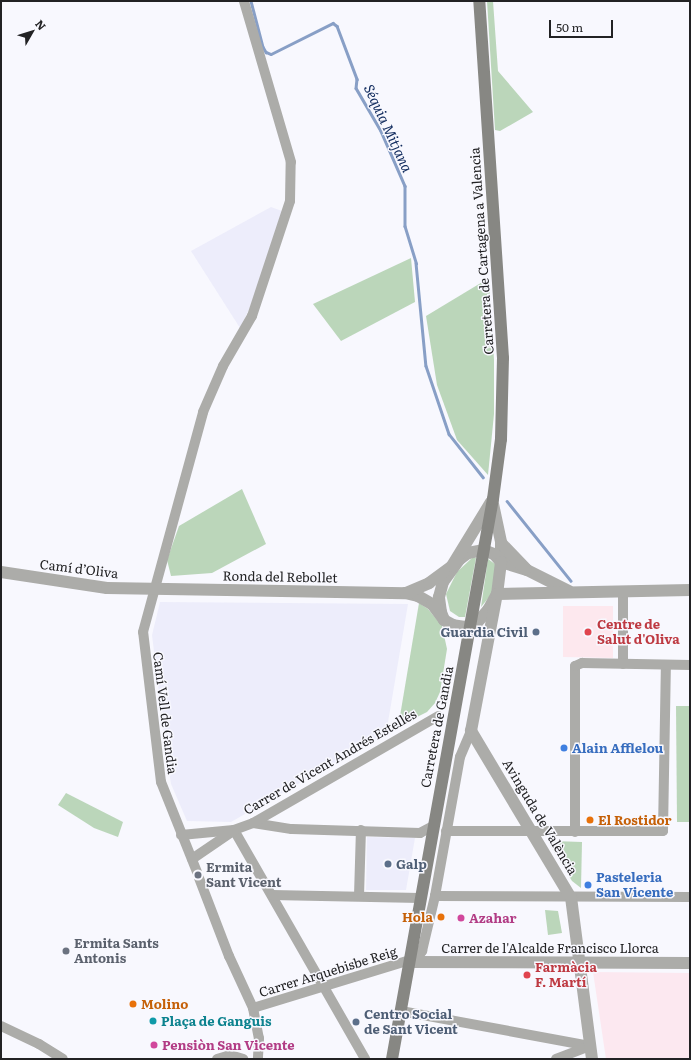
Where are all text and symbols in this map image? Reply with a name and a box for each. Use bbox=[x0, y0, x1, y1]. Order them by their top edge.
north arrow bbox=[12, 12, 52, 52]
scale bar bbox=[551, 12, 615, 38]
text: N bbox=[32, 16, 50, 33]
text: 50 m bbox=[556, 18, 583, 36]
water label: Séquia Mitjana bbox=[361, 81, 417, 175]
street label: Carretera de Cartagena a Valencia bbox=[467, 147, 497, 355]
street label: Camí d’Oliva bbox=[39, 556, 119, 582]
street label: Ronda del Rebollet bbox=[222, 568, 338, 586]
place label: Centre de Salut d'Oliva bbox=[597, 617, 680, 648]
place label: Guardia Civil bbox=[440, 624, 528, 640]
marker: Centre de Salut d'Oliva bbox=[582, 626, 594, 638]
marker: Guardia Civil bbox=[531, 627, 541, 637]
street label: Camí Vell de Gandia bbox=[150, 651, 180, 775]
street label: Carretera de Gandia bbox=[418, 665, 456, 789]
street label: Carrer de Vicent Andrés Estellés bbox=[241, 706, 419, 818]
place label: Alain Afflelou bbox=[572, 740, 663, 756]
marker: Alain Afflelou bbox=[559, 743, 569, 753]
street label: Avinguda de València bbox=[499, 756, 581, 878]
place label: El Rostidor bbox=[598, 812, 672, 828]
marker: El Rostidor bbox=[585, 815, 595, 825]
place label: Galp bbox=[396, 856, 427, 872]
marker: Galp bbox=[383, 859, 393, 869]
place label: Ermita Sant Vicent bbox=[206, 860, 281, 891]
marker: Ermita Sant Vicent bbox=[193, 870, 203, 880]
place label: Pasteleria San Vicente bbox=[596, 870, 673, 901]
marker: Pasteleria San Vicente bbox=[583, 880, 593, 890]
place label: Hola bbox=[402, 909, 433, 925]
place label: Azahar bbox=[469, 910, 517, 926]
marker: Hola bbox=[436, 912, 446, 922]
marker: Azahar bbox=[456, 913, 466, 923]
place label: Ermita Sants Antonis bbox=[74, 936, 159, 967]
street label: Carrer de l'Alcalde Francisco Llorca bbox=[441, 940, 659, 956]
street label: Carrer Arquebisbe Reig bbox=[257, 944, 399, 1000]
marker: Ermita Sants Antonis bbox=[61, 946, 71, 956]
place label: Farmàcia F. Martí bbox=[535, 960, 597, 991]
marker: Farmàcia F. Martí bbox=[522, 970, 532, 980]
place label: Molino bbox=[141, 996, 188, 1012]
marker: Molino bbox=[128, 999, 138, 1009]
place label: Centro Social de Sant Vicent bbox=[364, 1007, 458, 1038]
place label: Plaça de Ganguis bbox=[161, 1013, 272, 1029]
marker: Plaça de Ganguis bbox=[148, 1016, 158, 1026]
marker: Centro Social de Sant Vicent bbox=[351, 1017, 361, 1027]
place label: Pensiòn San Vicente bbox=[162, 1037, 295, 1053]
marker: Pensiòn San Vicente bbox=[149, 1040, 159, 1050]

